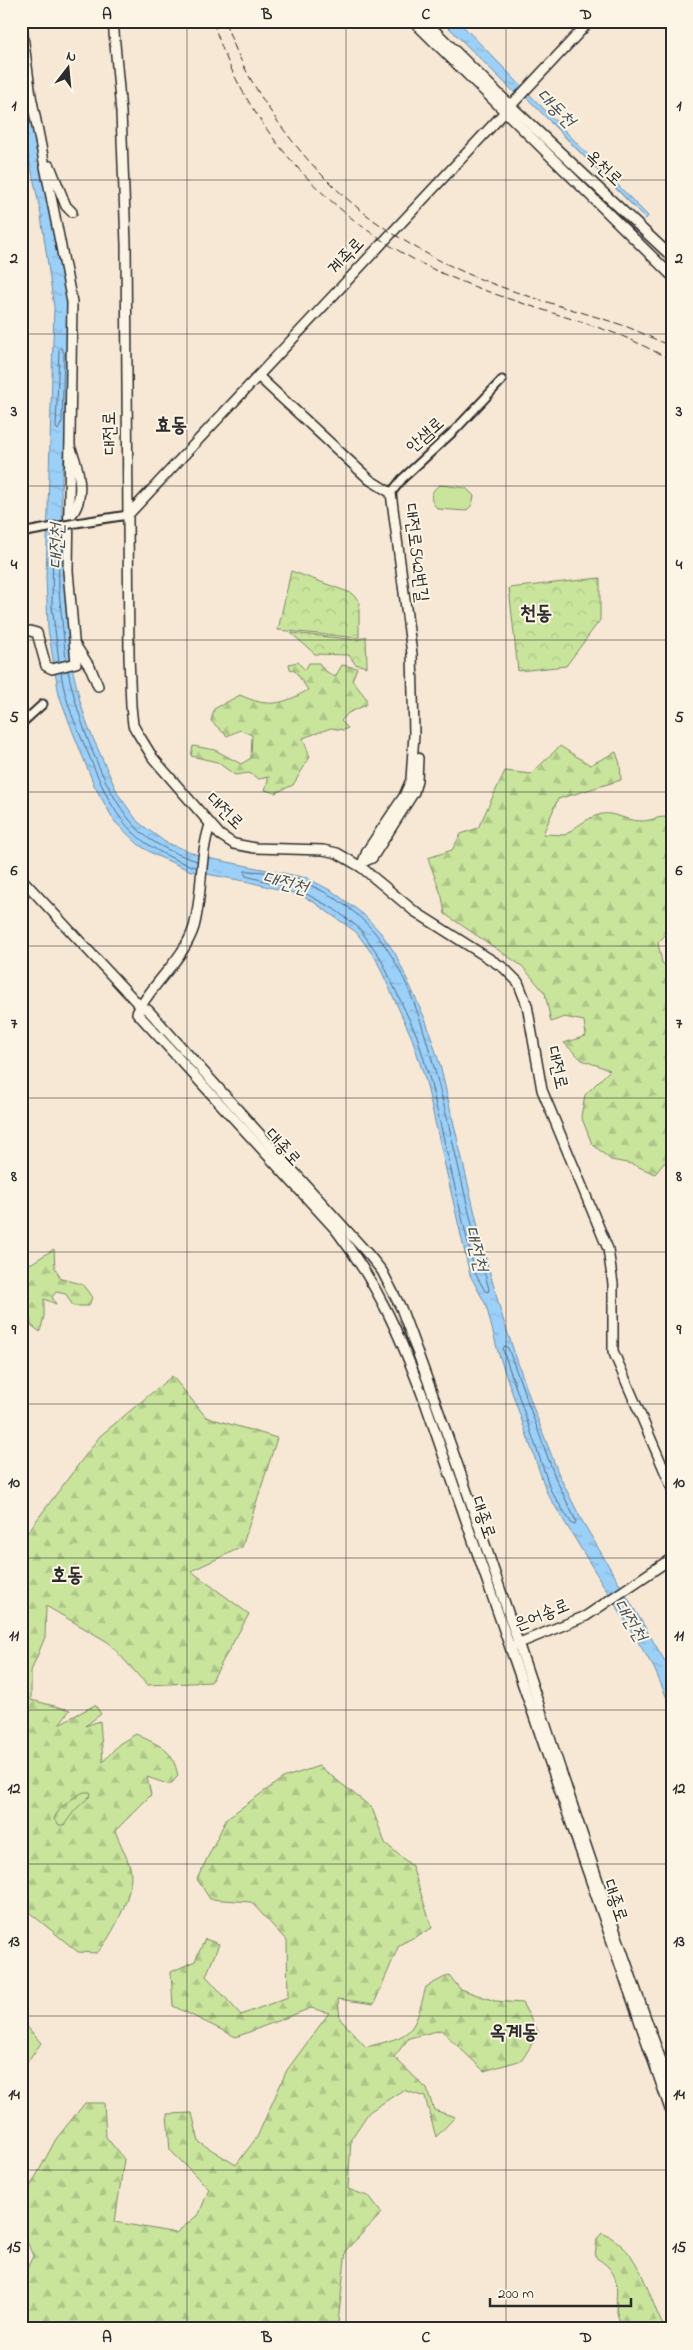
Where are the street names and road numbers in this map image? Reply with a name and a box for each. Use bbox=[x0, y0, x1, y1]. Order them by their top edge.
street label: 옥천로 bbox=[578, 145, 628, 193]
street label: 계족로 bbox=[323, 232, 371, 282]
street label: 대전로 bbox=[98, 411, 124, 455]
street label: 안샘로 bbox=[401, 412, 451, 460]
street label: 대전로542번길 bbox=[396, 502, 434, 604]
street label: 대전로 bbox=[199, 788, 249, 836]
street label: 대전로 bbox=[538, 1044, 574, 1092]
street label: 대종로 bbox=[258, 1123, 306, 1173]
street label: 대종로 bbox=[463, 1493, 501, 1543]
street label: 은어송로 bbox=[510, 1593, 574, 1639]
street label: 대종로 bbox=[595, 1876, 633, 1926]

